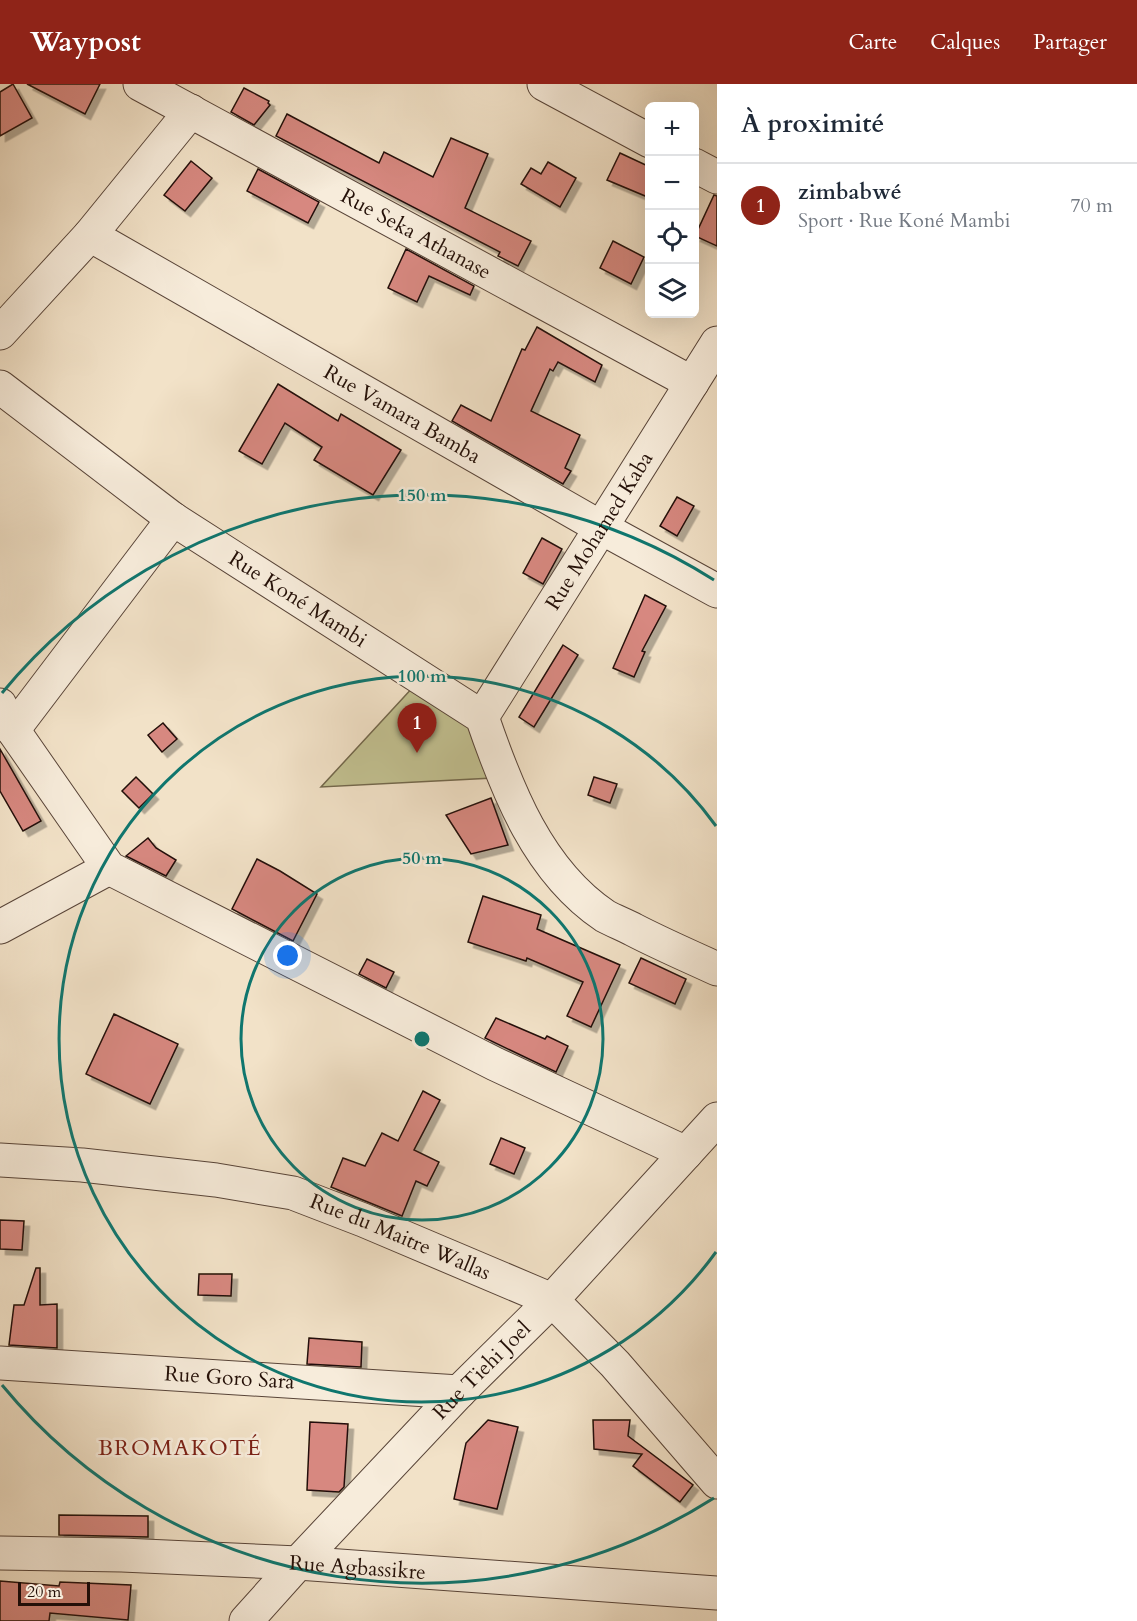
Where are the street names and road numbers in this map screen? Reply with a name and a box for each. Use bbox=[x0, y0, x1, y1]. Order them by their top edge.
street label: Rue Seka Athanase bbox=[335, 181, 496, 287]
street label: Rue Vamara Bamba bbox=[318, 358, 486, 471]
street label: Rue Mohamed Kaba bbox=[539, 446, 660, 616]
street label: Rue Koné Mambi bbox=[223, 544, 373, 655]
street label: Rue du Maitre Wallas bbox=[306, 1187, 495, 1287]
street label: Rue Tiehi Joel bbox=[426, 1315, 537, 1426]
street label: Rue Goro Sara bbox=[164, 1359, 295, 1397]
street label: Rue Agbassikre bbox=[289, 1549, 427, 1587]

